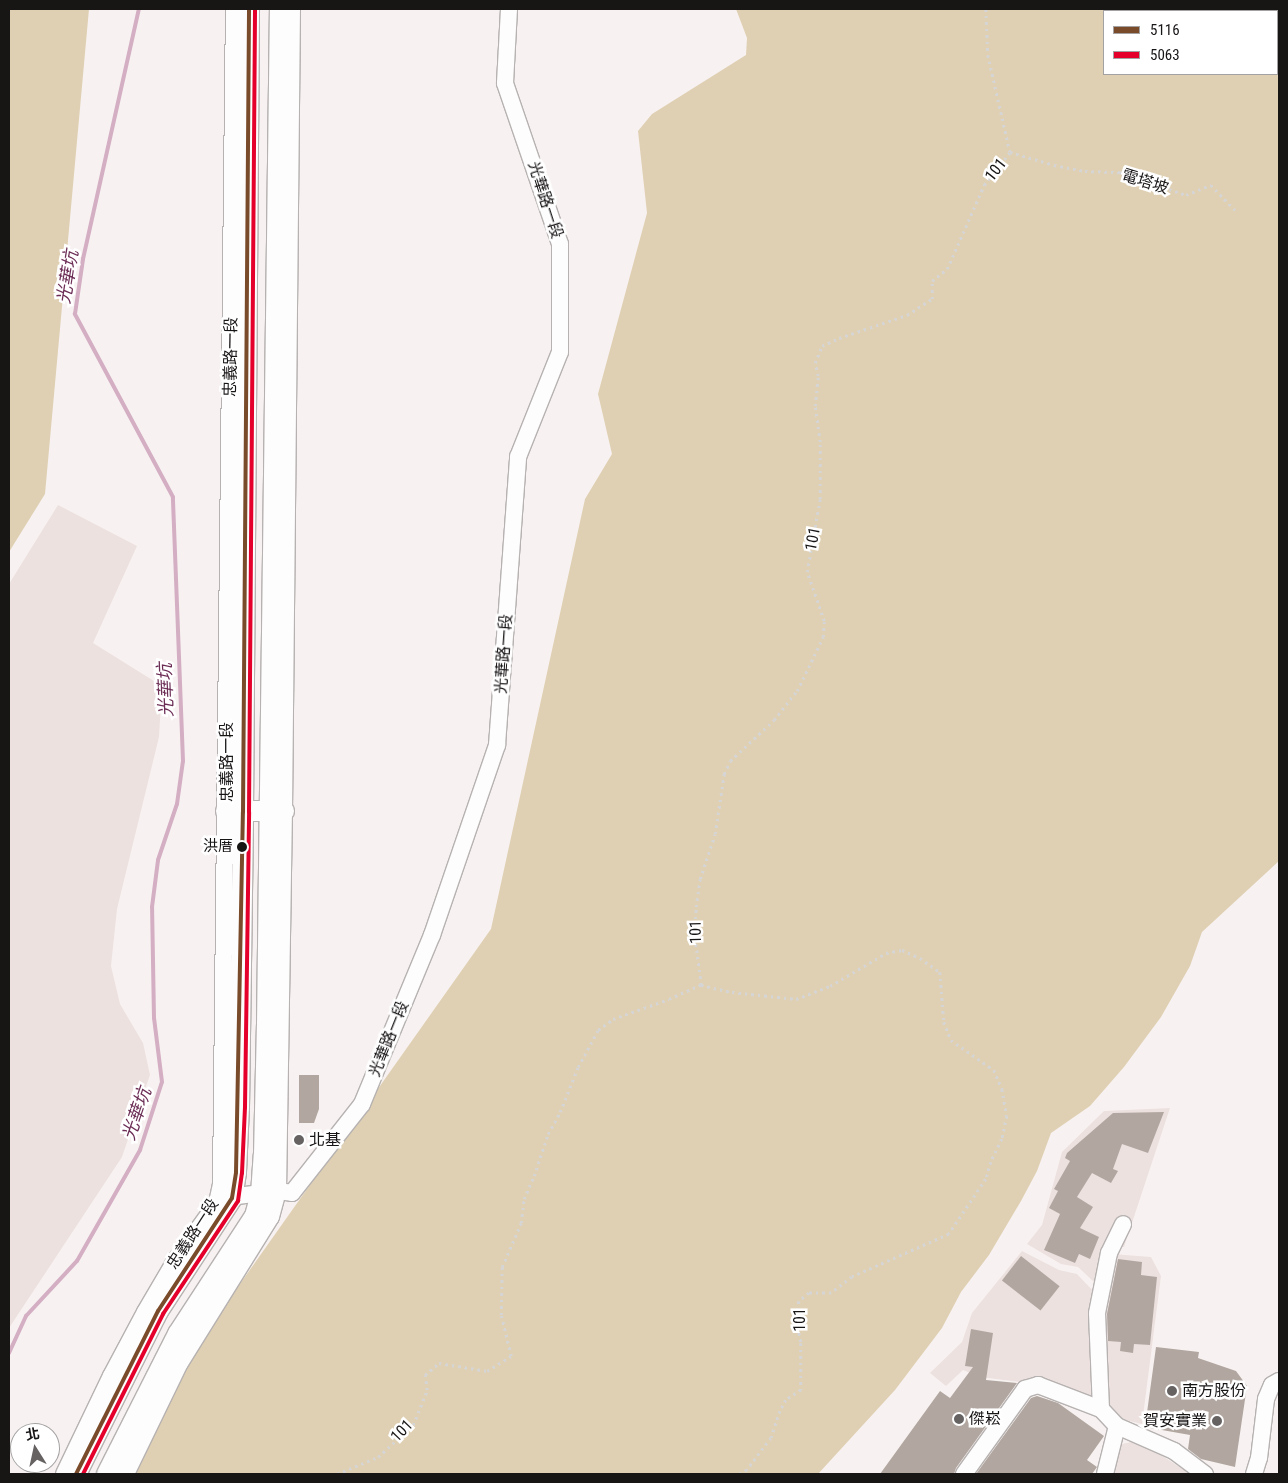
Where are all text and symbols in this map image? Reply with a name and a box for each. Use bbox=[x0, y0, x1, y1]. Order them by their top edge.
legend bbox=[1103, 10, 1278, 75]
text: 5116 bbox=[1150, 21, 1180, 39]
text: 5063 bbox=[1150, 46, 1180, 64]
street label: 101 bbox=[981, 155, 1011, 185]
street label: 光華路一段 bbox=[524, 159, 566, 241]
street label: 電塔坡 bbox=[1119, 166, 1171, 198]
water label: 光華坑 bbox=[53, 249, 83, 305]
street label: 忠義路一段 bbox=[221, 317, 241, 397]
street label: 101 bbox=[801, 526, 825, 552]
street label: 光華路一段 bbox=[492, 613, 516, 695]
water label: 光華坑 bbox=[154, 663, 178, 717]
street label: 忠義路一段 bbox=[217, 722, 237, 802]
place label: 洪厝 bbox=[203, 838, 233, 856]
marker: 洪厝 bbox=[237, 842, 247, 852]
street label: 101 bbox=[686, 920, 706, 944]
street label: 光華路一段 bbox=[365, 998, 413, 1080]
water label: 光華坑 bbox=[118, 1085, 156, 1143]
place label: 北基 bbox=[309, 1130, 341, 1150]
marker: 北基 bbox=[293, 1134, 305, 1146]
street label: 忠義路一段 bbox=[163, 1195, 223, 1273]
street label: 101 bbox=[790, 1308, 810, 1332]
place label: 南方股份 bbox=[1182, 1381, 1246, 1401]
marker: 南方股份 bbox=[1166, 1385, 1178, 1397]
place label: 傑崧 bbox=[969, 1409, 1001, 1429]
place label: 賀安實業 bbox=[1143, 1411, 1207, 1431]
marker: 傑崧 bbox=[953, 1413, 965, 1425]
marker: 賀安實業 bbox=[1211, 1415, 1223, 1427]
street label: 101 bbox=[387, 1416, 417, 1446]
north arrow bbox=[10, 1423, 60, 1473]
text: 北 bbox=[24, 1425, 41, 1443]

